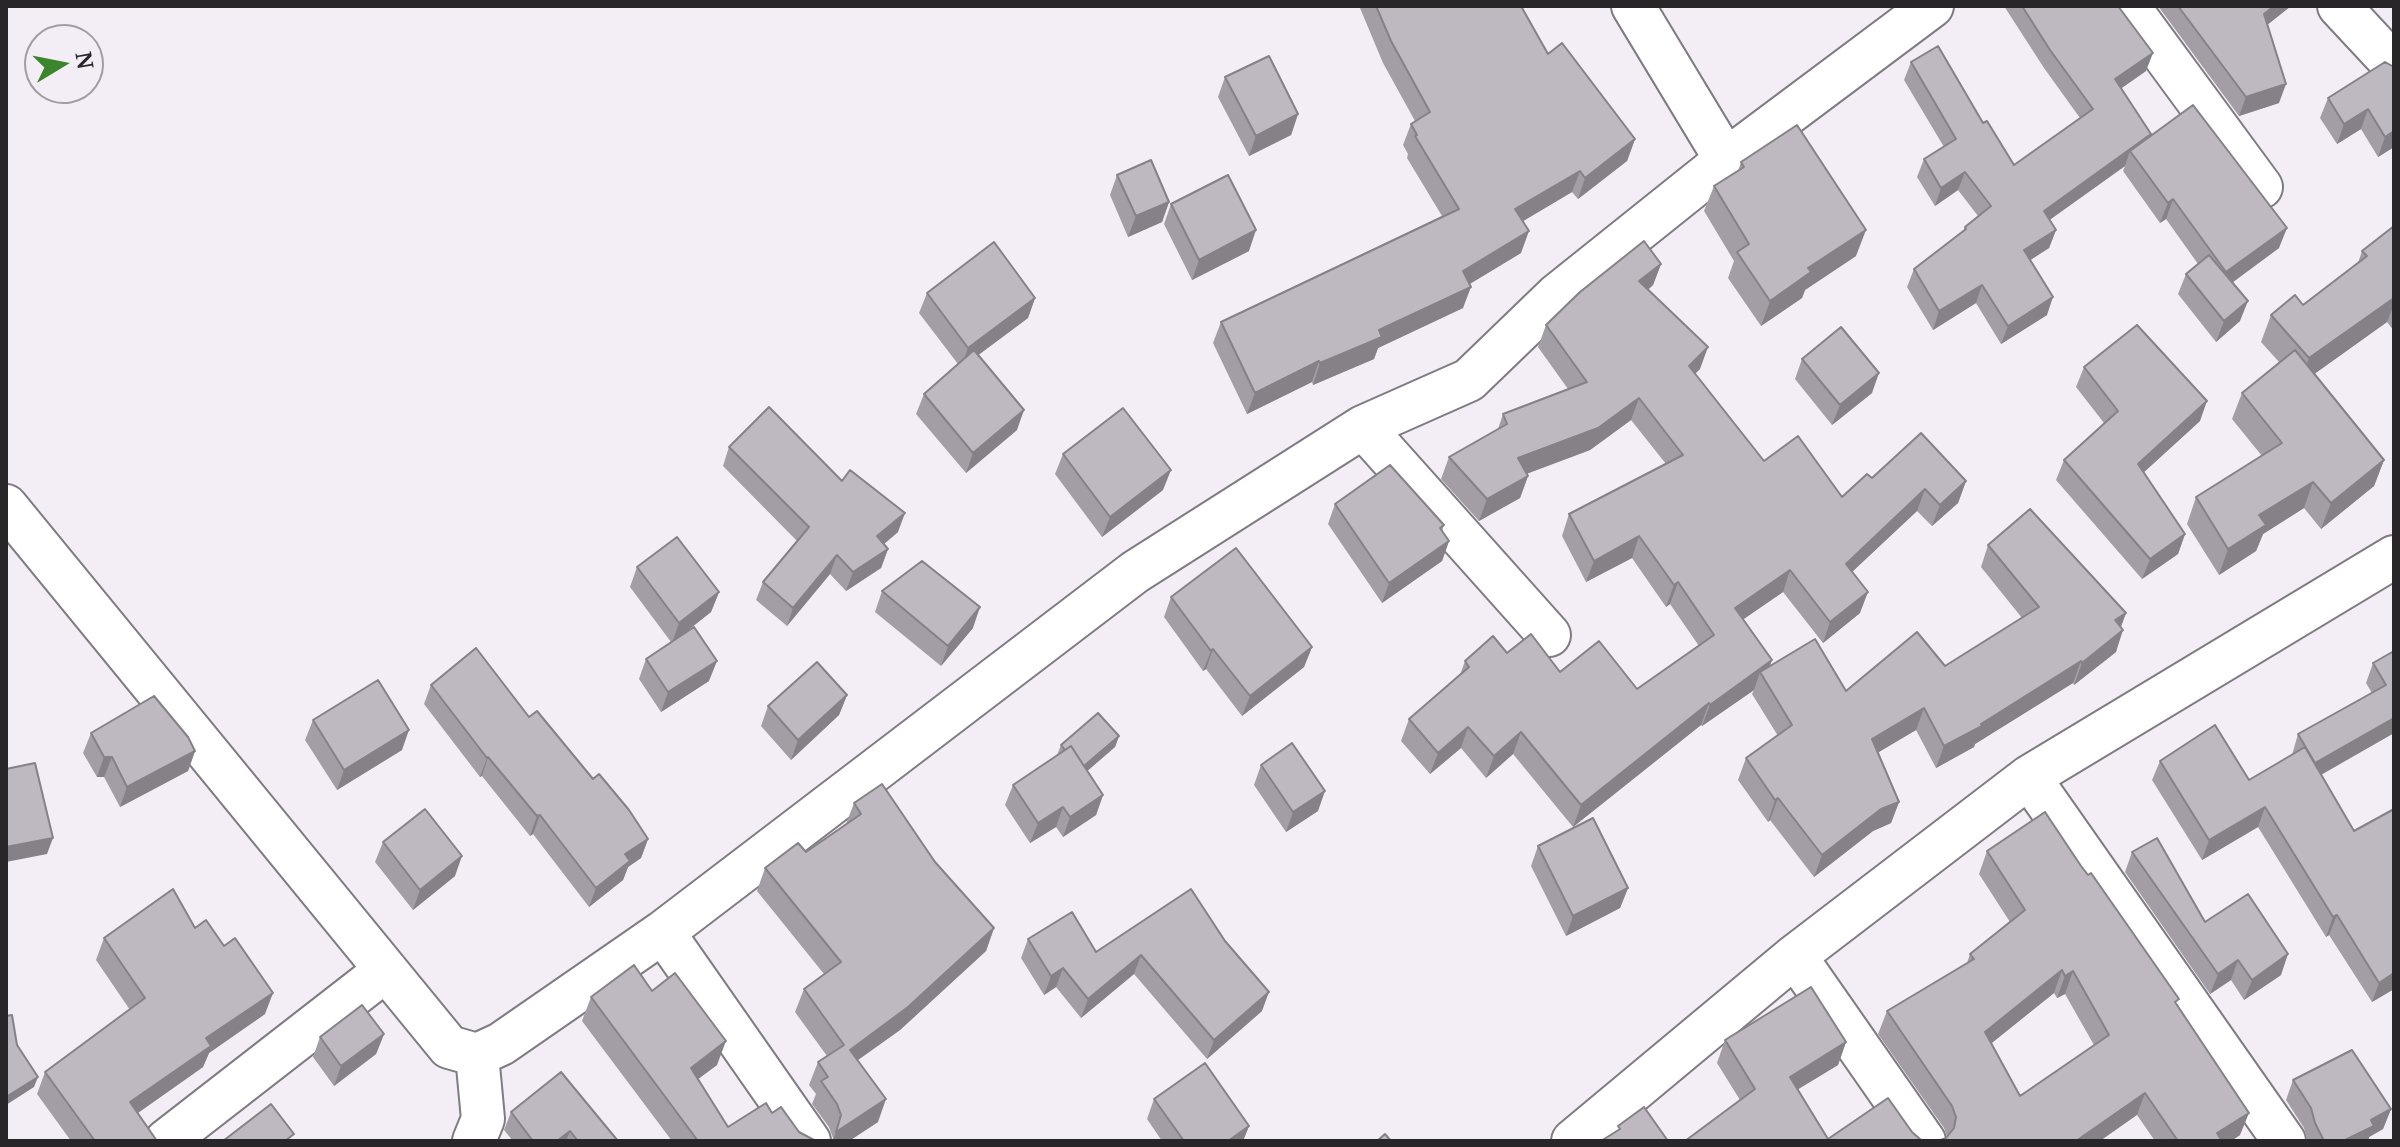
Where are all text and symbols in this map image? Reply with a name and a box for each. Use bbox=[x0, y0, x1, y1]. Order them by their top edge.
north arrow bbox=[24, 24, 104, 104]
text: N bbox=[69, 49, 102, 71]

